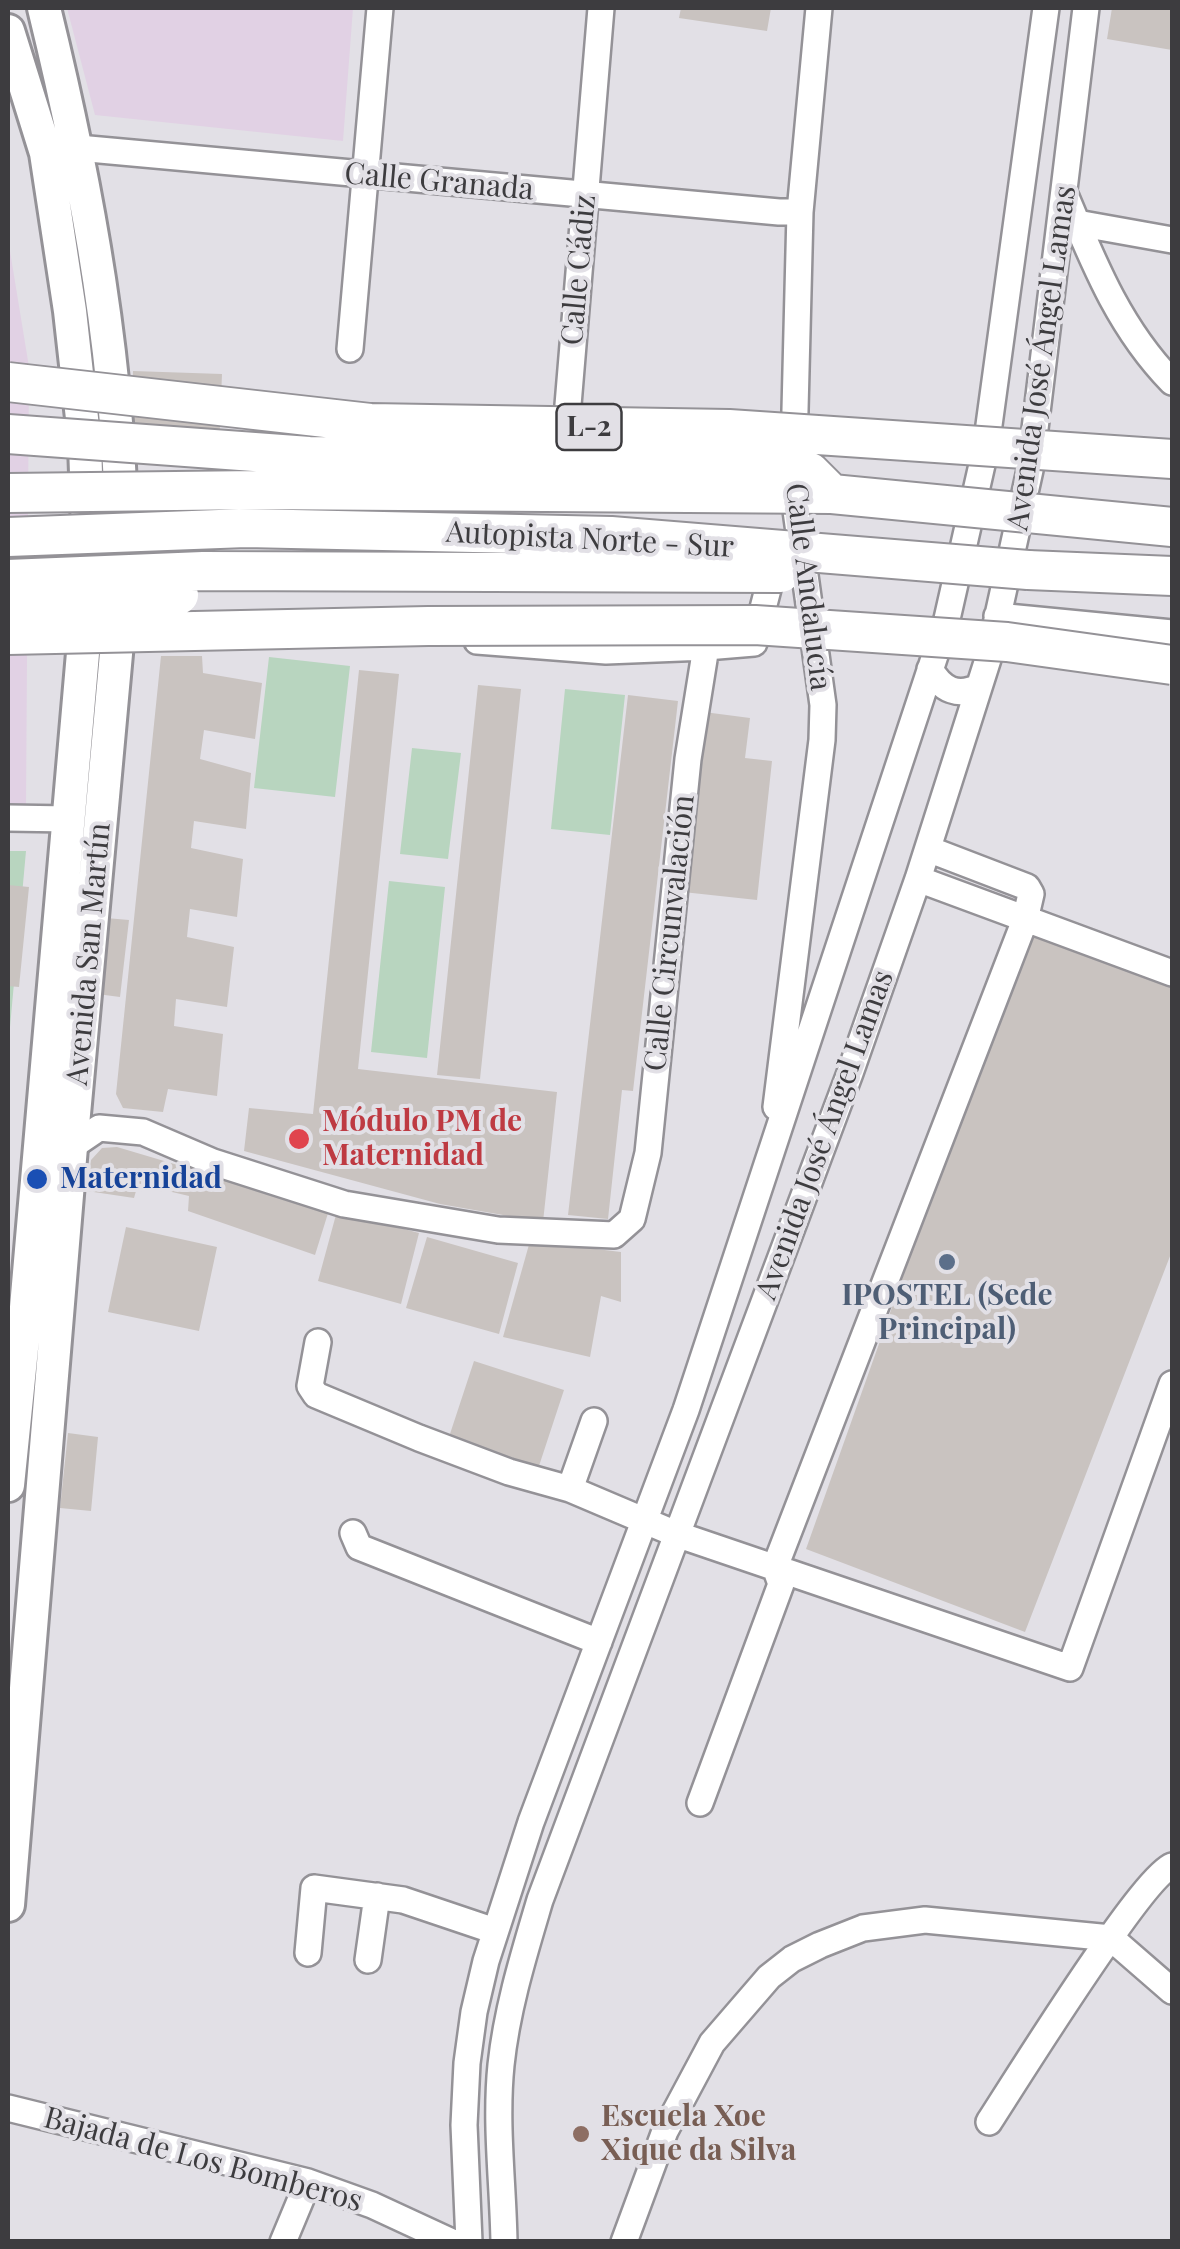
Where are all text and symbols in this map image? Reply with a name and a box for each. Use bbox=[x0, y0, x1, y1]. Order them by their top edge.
street label: Calle Granada bbox=[343, 156, 535, 208]
street label: Avenida José Ángel Lamas bbox=[1000, 183, 1084, 533]
street label: Calle Cádiz bbox=[554, 193, 604, 347]
road number: L-2 bbox=[556, 404, 622, 450]
street label: Calle Andalucía bbox=[777, 481, 839, 693]
street label: Autopista Norte - Sur bbox=[445, 514, 735, 566]
street label: Calle Circunvalación bbox=[638, 793, 702, 1073]
street label: Avenida San Martín bbox=[60, 821, 118, 1087]
street label: Avenida José Ángel Lamas bbox=[749, 966, 901, 1304]
place label: Módulo PM de Maternidad bbox=[322, 1104, 522, 1174]
marker: Módulo PM de Maternidad bbox=[286, 1126, 312, 1152]
place label: Maternidad bbox=[60, 1161, 222, 1197]
marker: Maternidad bbox=[24, 1166, 50, 1192]
marker: IPOSTEL (Sede Principal) bbox=[936, 1251, 958, 1273]
place label: IPOSTEL (Sede Principal) bbox=[841, 1278, 1053, 1348]
place label: Escuela Xoe Xique da Silva bbox=[601, 2099, 796, 2170]
street label: Bajada de Los Bomberos bbox=[40, 2100, 366, 2220]
marker: Escuela Xoe Xique da Silva bbox=[570, 2123, 592, 2145]

